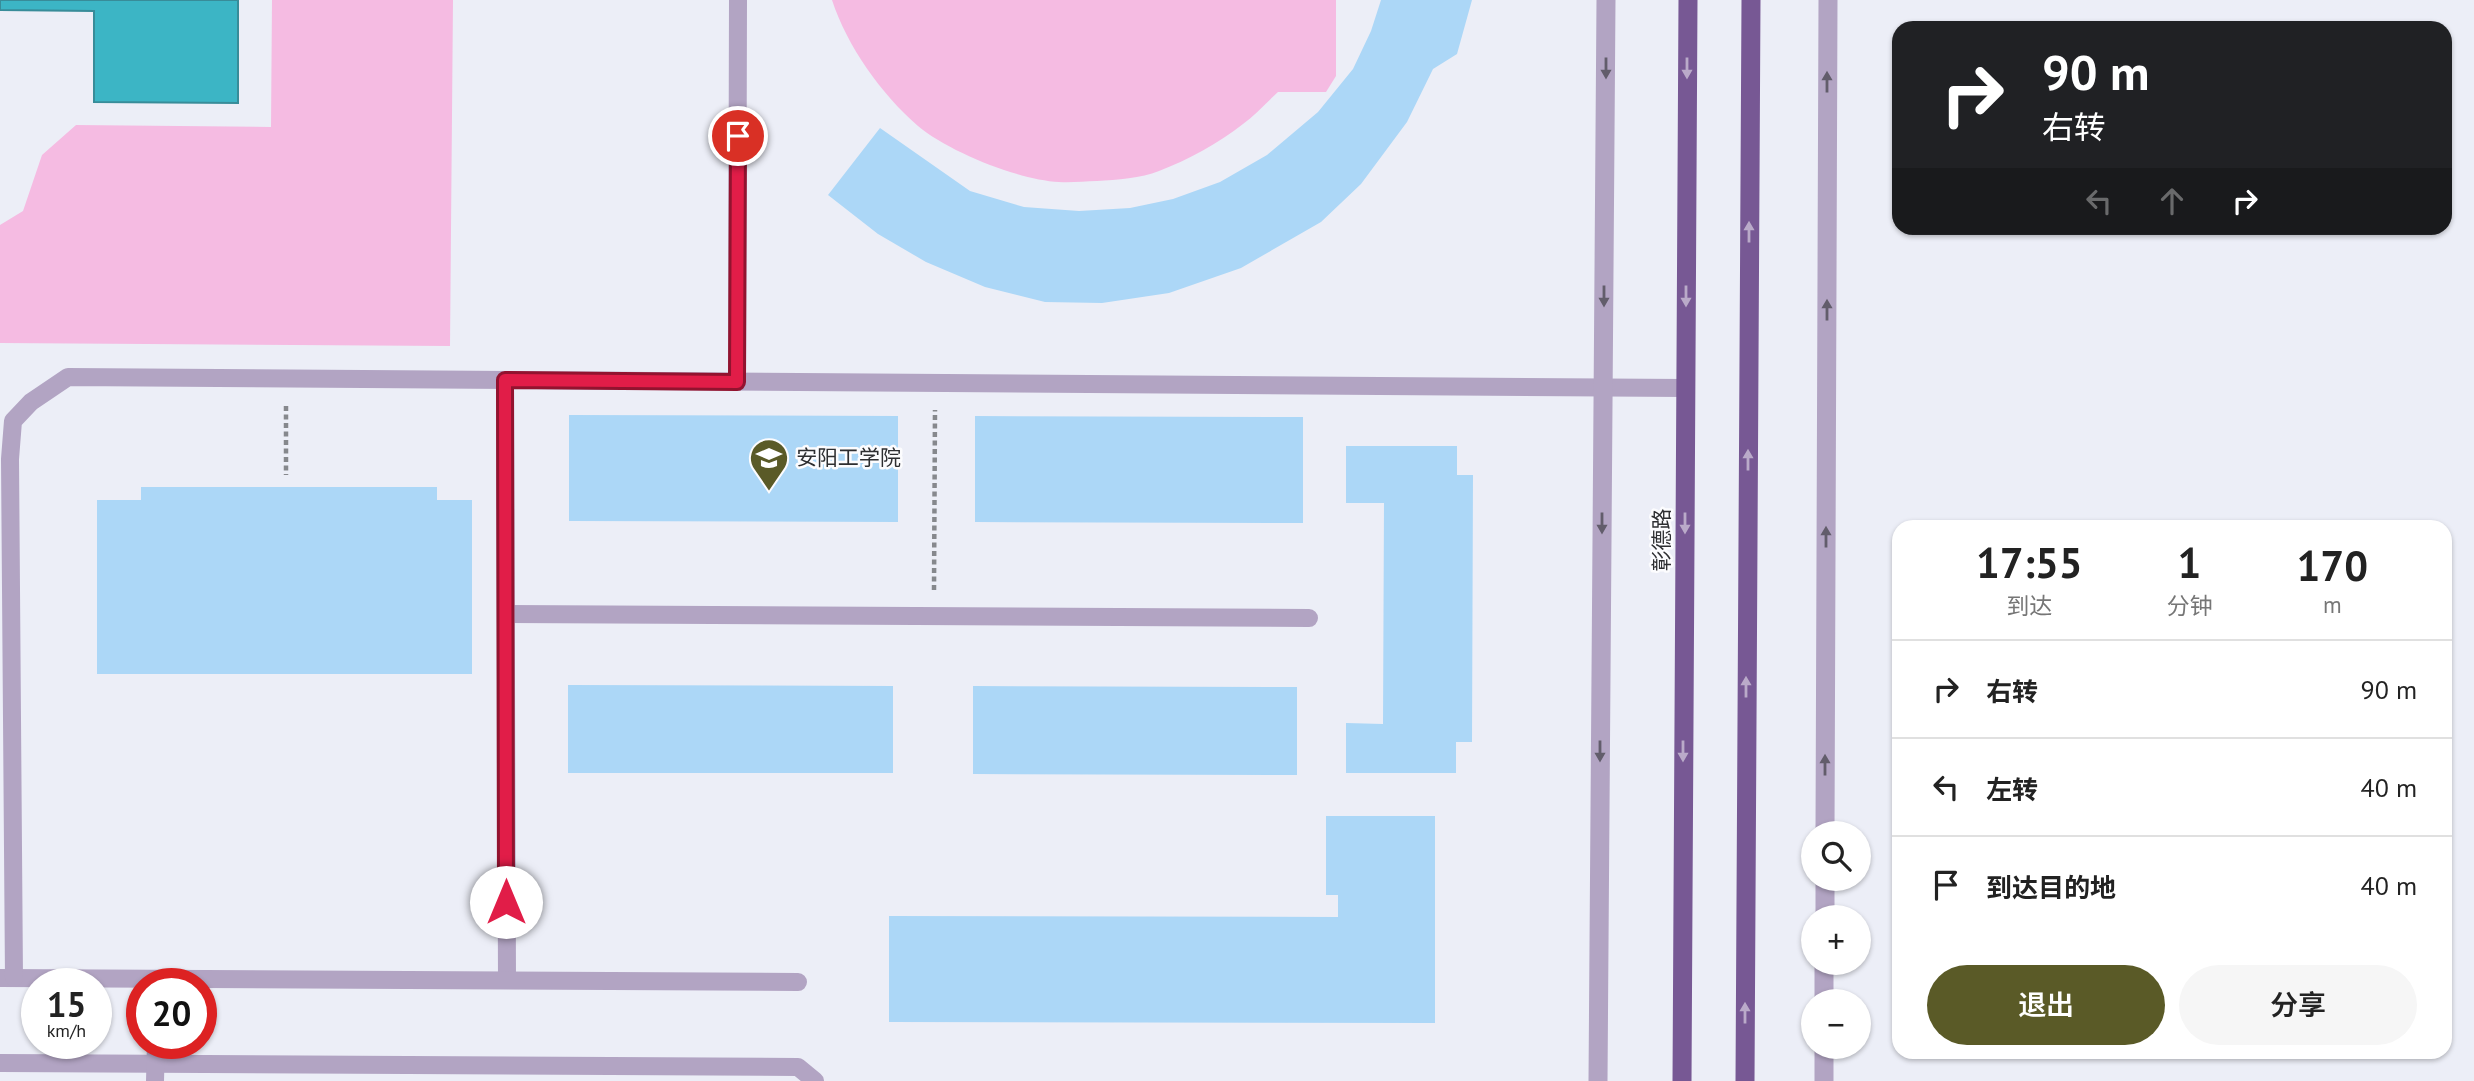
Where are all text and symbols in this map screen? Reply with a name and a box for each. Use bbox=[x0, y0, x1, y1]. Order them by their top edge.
text: 90 m bbox=[2042, 40, 2149, 104]
icon: right bbox=[1927, 49, 2018, 140]
one-way arrow bbox=[1600, 57, 1612, 79]
one-way arrow bbox=[1682, 57, 1693, 79]
one-way arrow bbox=[1822, 71, 1833, 93]
pin bbox=[708, 106, 768, 166]
text: 右转 bbox=[2042, 106, 2106, 148]
icon: arrive bbox=[719, 117, 757, 155]
icon: left bbox=[2080, 182, 2118, 220]
icon: ahead bbox=[2153, 182, 2191, 220]
icon: right bbox=[2226, 182, 2264, 220]
one-way arrow bbox=[1743, 221, 1755, 243]
one-way arrow bbox=[1598, 285, 1610, 307]
one-way arrow bbox=[1680, 285, 1692, 307]
one-way arrow bbox=[1821, 299, 1833, 321]
school or university icon: 安阳工学院 bbox=[748, 437, 790, 492]
place label: 安阳工学院 bbox=[796, 444, 901, 471]
one-way arrow bbox=[1742, 449, 1754, 471]
street label: 彰德路 bbox=[1648, 509, 1675, 572]
one-way arrow bbox=[1597, 512, 1608, 534]
one-way arrow bbox=[1679, 512, 1690, 534]
one-way arrow bbox=[1820, 526, 1832, 548]
text: 17:55 bbox=[1976, 535, 2083, 590]
text: 1 bbox=[2178, 535, 2201, 590]
text: 170 bbox=[2297, 538, 2368, 593]
text: m bbox=[2323, 590, 2342, 619]
text: 到达 bbox=[2006, 591, 2052, 620]
text: 分钟 bbox=[2167, 591, 2213, 620]
icon: right bbox=[1927, 670, 1965, 708]
text: 90 m bbox=[2361, 673, 2417, 706]
text: 右转 bbox=[1986, 675, 2038, 708]
one-way arrow bbox=[1740, 676, 1752, 698]
one-way arrow bbox=[1595, 740, 1606, 762]
one-way arrow bbox=[1677, 740, 1689, 762]
one-way arrow bbox=[1819, 754, 1831, 776]
icon: left bbox=[1927, 768, 1965, 806]
text: 40 m bbox=[2361, 771, 2417, 804]
text: 左转 bbox=[1986, 773, 2038, 806]
map controls bbox=[1801, 821, 1871, 1059]
button: search bbox=[1801, 821, 1871, 891]
position arrow bbox=[469, 865, 543, 939]
icon: arrive bbox=[1927, 866, 1965, 904]
text: 40 m bbox=[2361, 869, 2417, 902]
text: 到达目的地 bbox=[1986, 871, 2116, 904]
button: + bbox=[1801, 905, 1871, 975]
button: 退出 bbox=[1927, 965, 2165, 1045]
button: 分享 bbox=[2179, 965, 2417, 1045]
speed limit sign: 20 bbox=[126, 968, 217, 1059]
text: 15 bbox=[47, 981, 86, 1027]
button: − bbox=[1801, 989, 1871, 1059]
one-way arrow bbox=[1739, 1002, 1751, 1024]
text: km/h bbox=[47, 1019, 86, 1042]

